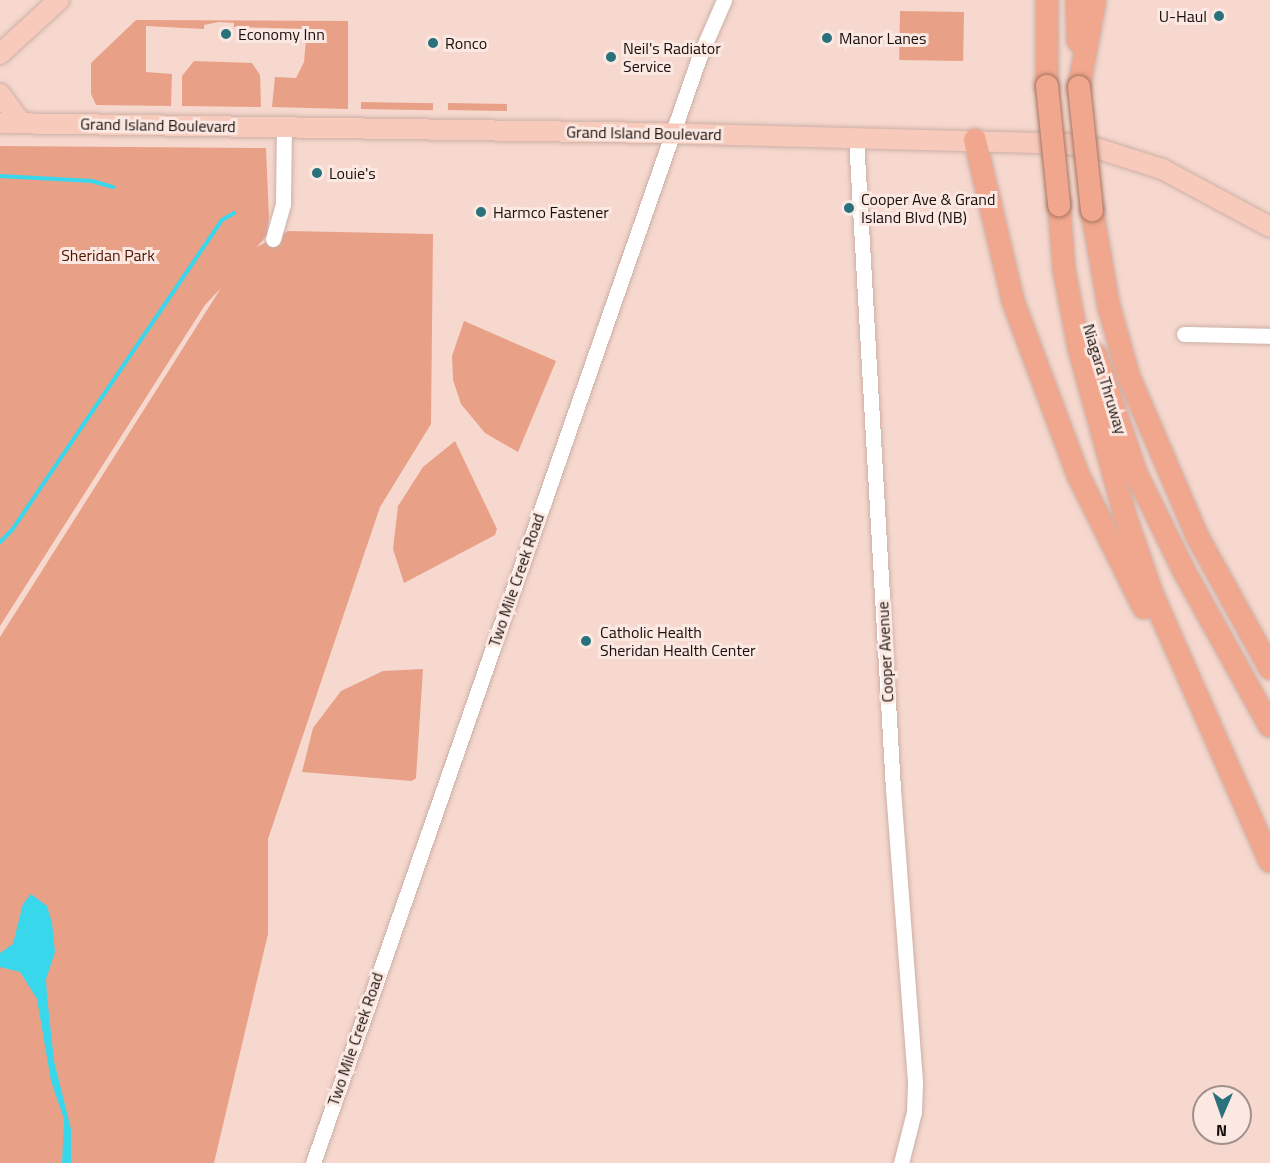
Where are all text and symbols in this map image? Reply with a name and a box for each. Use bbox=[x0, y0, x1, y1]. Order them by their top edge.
place label: U-Haul bbox=[1159, 6, 1207, 26]
marker: U-Haul bbox=[1212, 9, 1226, 23]
place label: Economy Inn bbox=[238, 24, 325, 44]
marker: Economy Inn bbox=[219, 27, 233, 41]
place label: Manor Lanes bbox=[839, 28, 926, 48]
marker: Manor Lanes bbox=[820, 31, 834, 45]
place label: Ronco bbox=[445, 33, 487, 53]
marker: Ronco bbox=[426, 36, 440, 50]
place label: Neil's Radiator Service bbox=[623, 38, 721, 76]
marker: Neil's Radiator Service bbox=[604, 50, 618, 64]
street label: Grand Island Boulevard bbox=[80, 114, 236, 136]
street label: Grand Island Boulevard bbox=[566, 122, 722, 144]
place label: Louie's bbox=[329, 163, 376, 183]
marker: Louie's bbox=[310, 166, 324, 180]
place label: Cooper Ave & Grand Island Blvd (NB) bbox=[861, 189, 995, 227]
marker: Cooper Ave & Grand Island Blvd (NB) bbox=[842, 201, 856, 215]
place label: Harmco Fastener bbox=[493, 202, 609, 222]
marker: Harmco Fastener bbox=[474, 205, 488, 219]
park label: Sheridan Park bbox=[61, 245, 155, 265]
street label: Niagara Thruway bbox=[1079, 321, 1131, 437]
street label: Two Mile Creek Road bbox=[484, 511, 548, 649]
street label: Cooper Avenue bbox=[873, 601, 897, 703]
place label: Catholic Health Sheridan Health Center bbox=[600, 622, 756, 660]
marker: Catholic Health Sheridan Health Center bbox=[577, 632, 595, 650]
street label: Two Mile Creek Road bbox=[323, 970, 387, 1108]
north arrow bbox=[1192, 1085, 1252, 1145]
text: N bbox=[1215, 1119, 1227, 1143]

